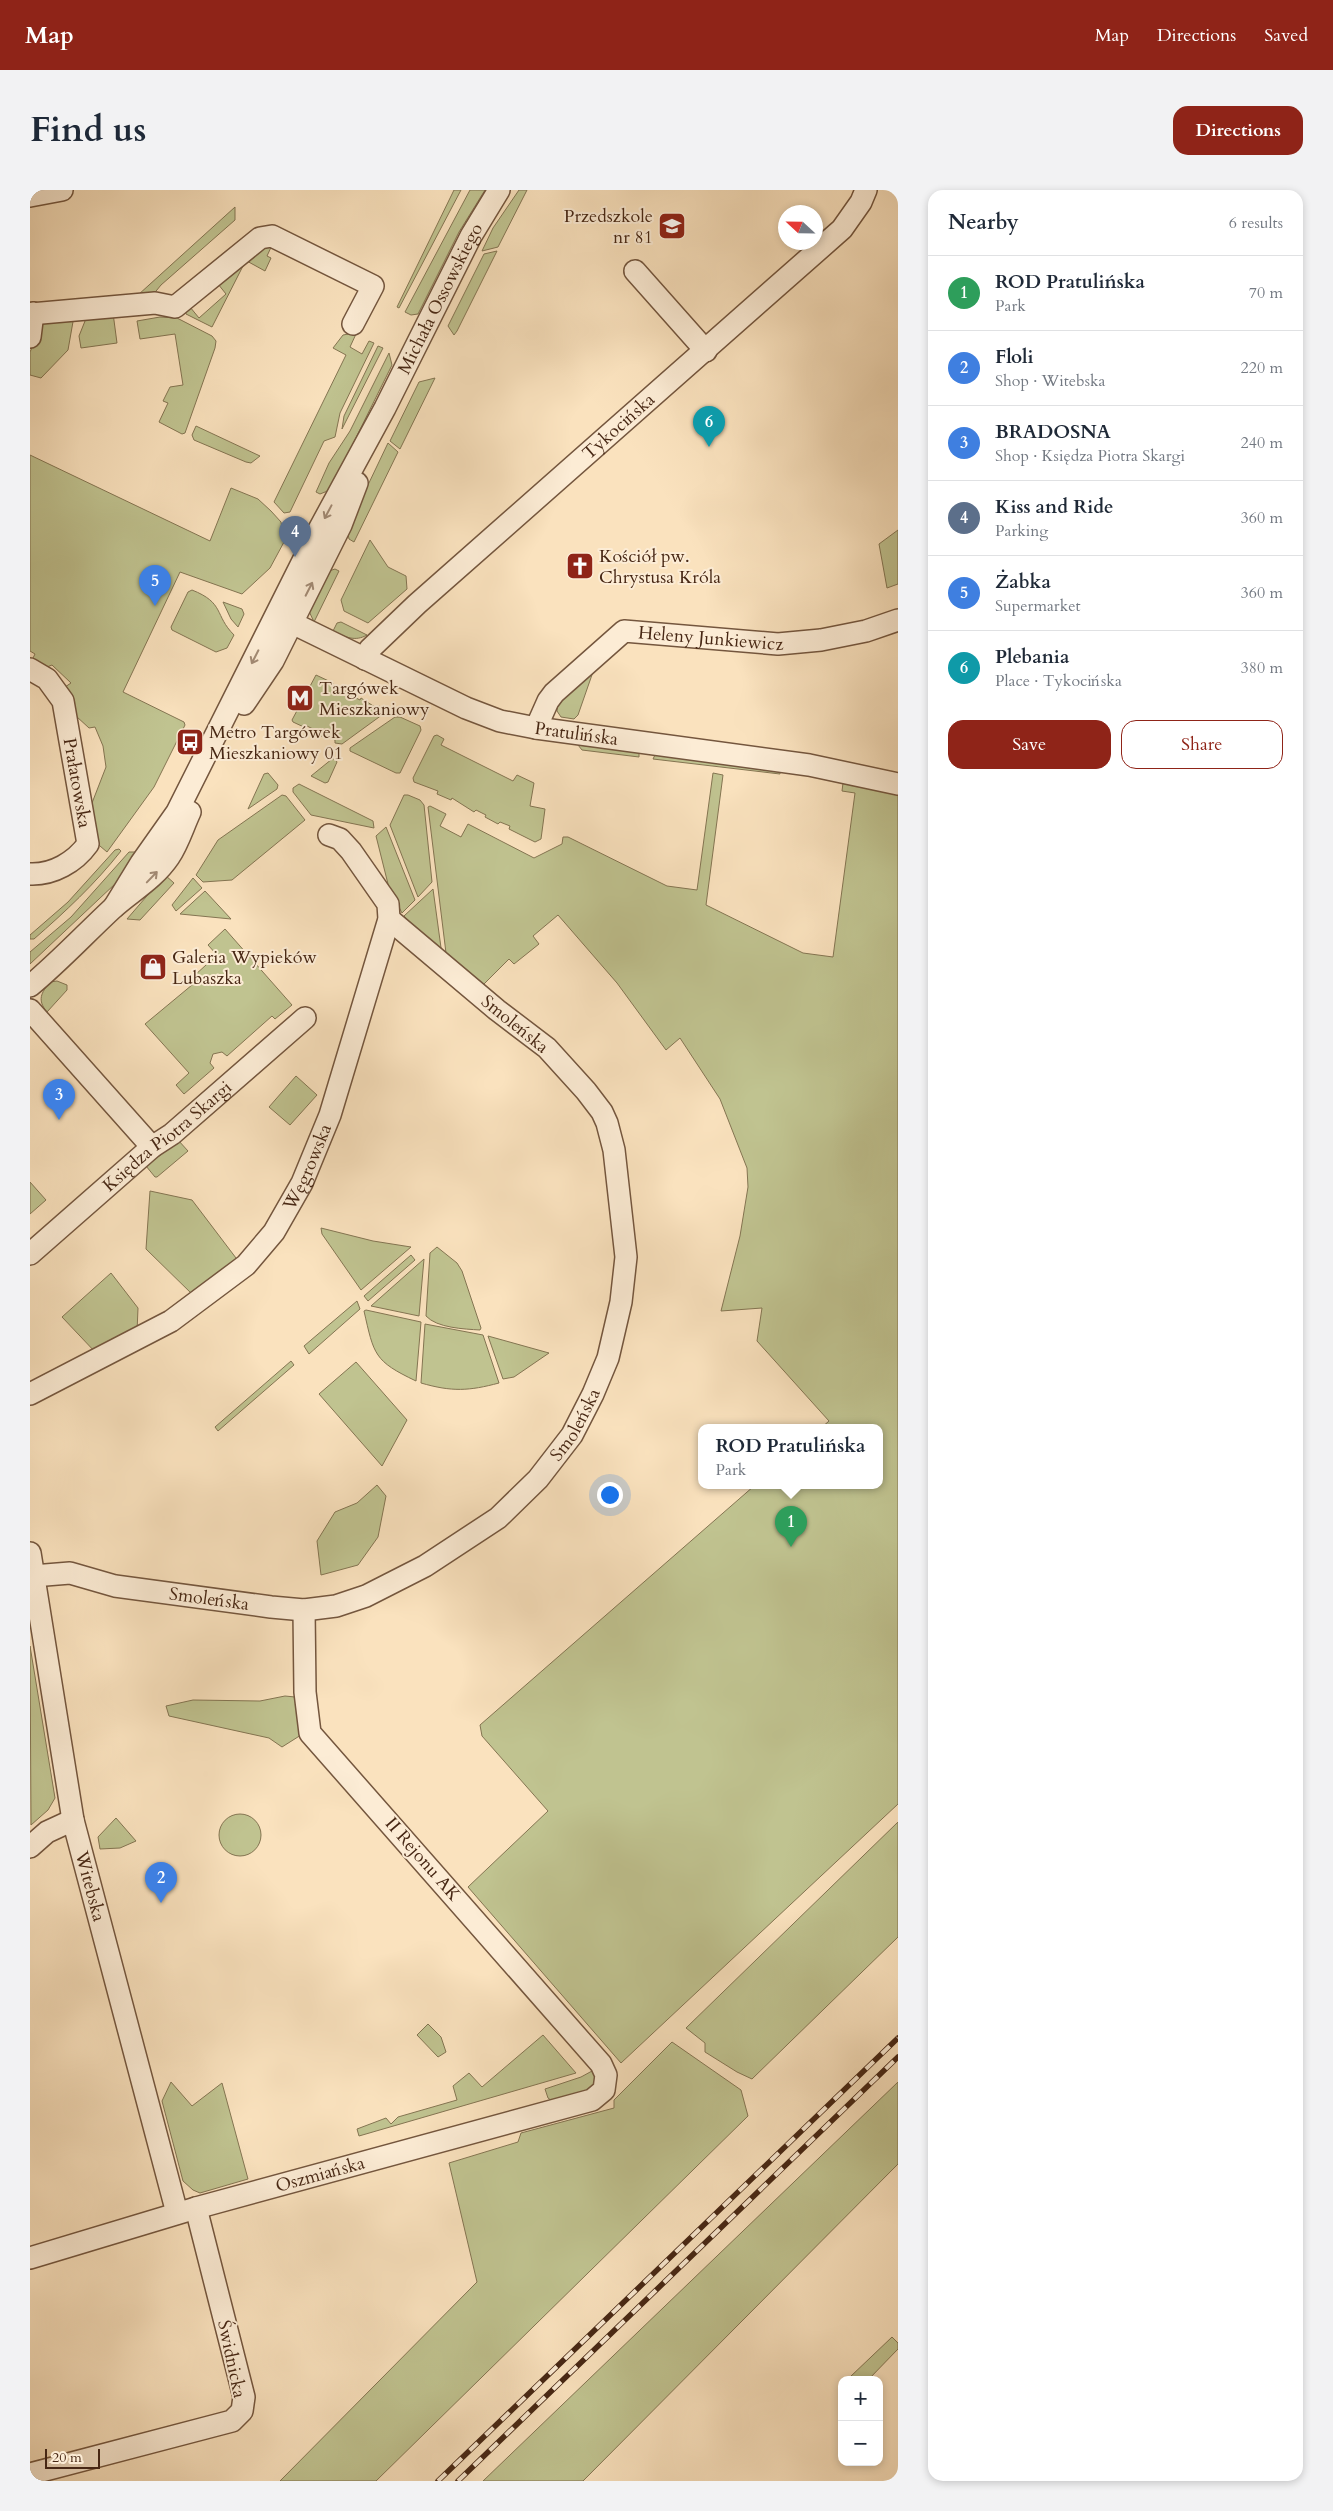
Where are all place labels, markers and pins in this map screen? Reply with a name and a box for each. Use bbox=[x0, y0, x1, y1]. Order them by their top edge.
place label: Przedszkole nr 81 bbox=[564, 204, 653, 250]
school or university icon: Przedszkole nr 81 bbox=[657, 211, 687, 241]
pin: 6 bbox=[693, 406, 725, 447]
pin: 4 bbox=[279, 516, 311, 557]
place label: Kościół pw. Chrystusa Króla bbox=[599, 544, 721, 590]
church icon: Kościół pw. Chrystusa Króla bbox=[565, 551, 595, 581]
pin: 5 bbox=[139, 565, 171, 606]
place label: Targówek Mieszkaniowy bbox=[319, 676, 430, 722]
metro station icon: Targówek Mieszkaniowy bbox=[285, 683, 315, 713]
place label: Metro Targówek Mieszkaniowy 01 bbox=[209, 720, 343, 766]
bus stop icon: Metro Targówek Mieszkaniowy 01 bbox=[175, 727, 205, 757]
place label: Galeria Wypieków Lubaszka bbox=[172, 945, 318, 991]
shop icon: Galeria Wypieków Lubaszka bbox=[138, 952, 168, 982]
pin: 3 bbox=[43, 1079, 75, 1120]
pin: 1 bbox=[775, 1506, 807, 1547]
pin: 2 bbox=[145, 1862, 177, 1903]

